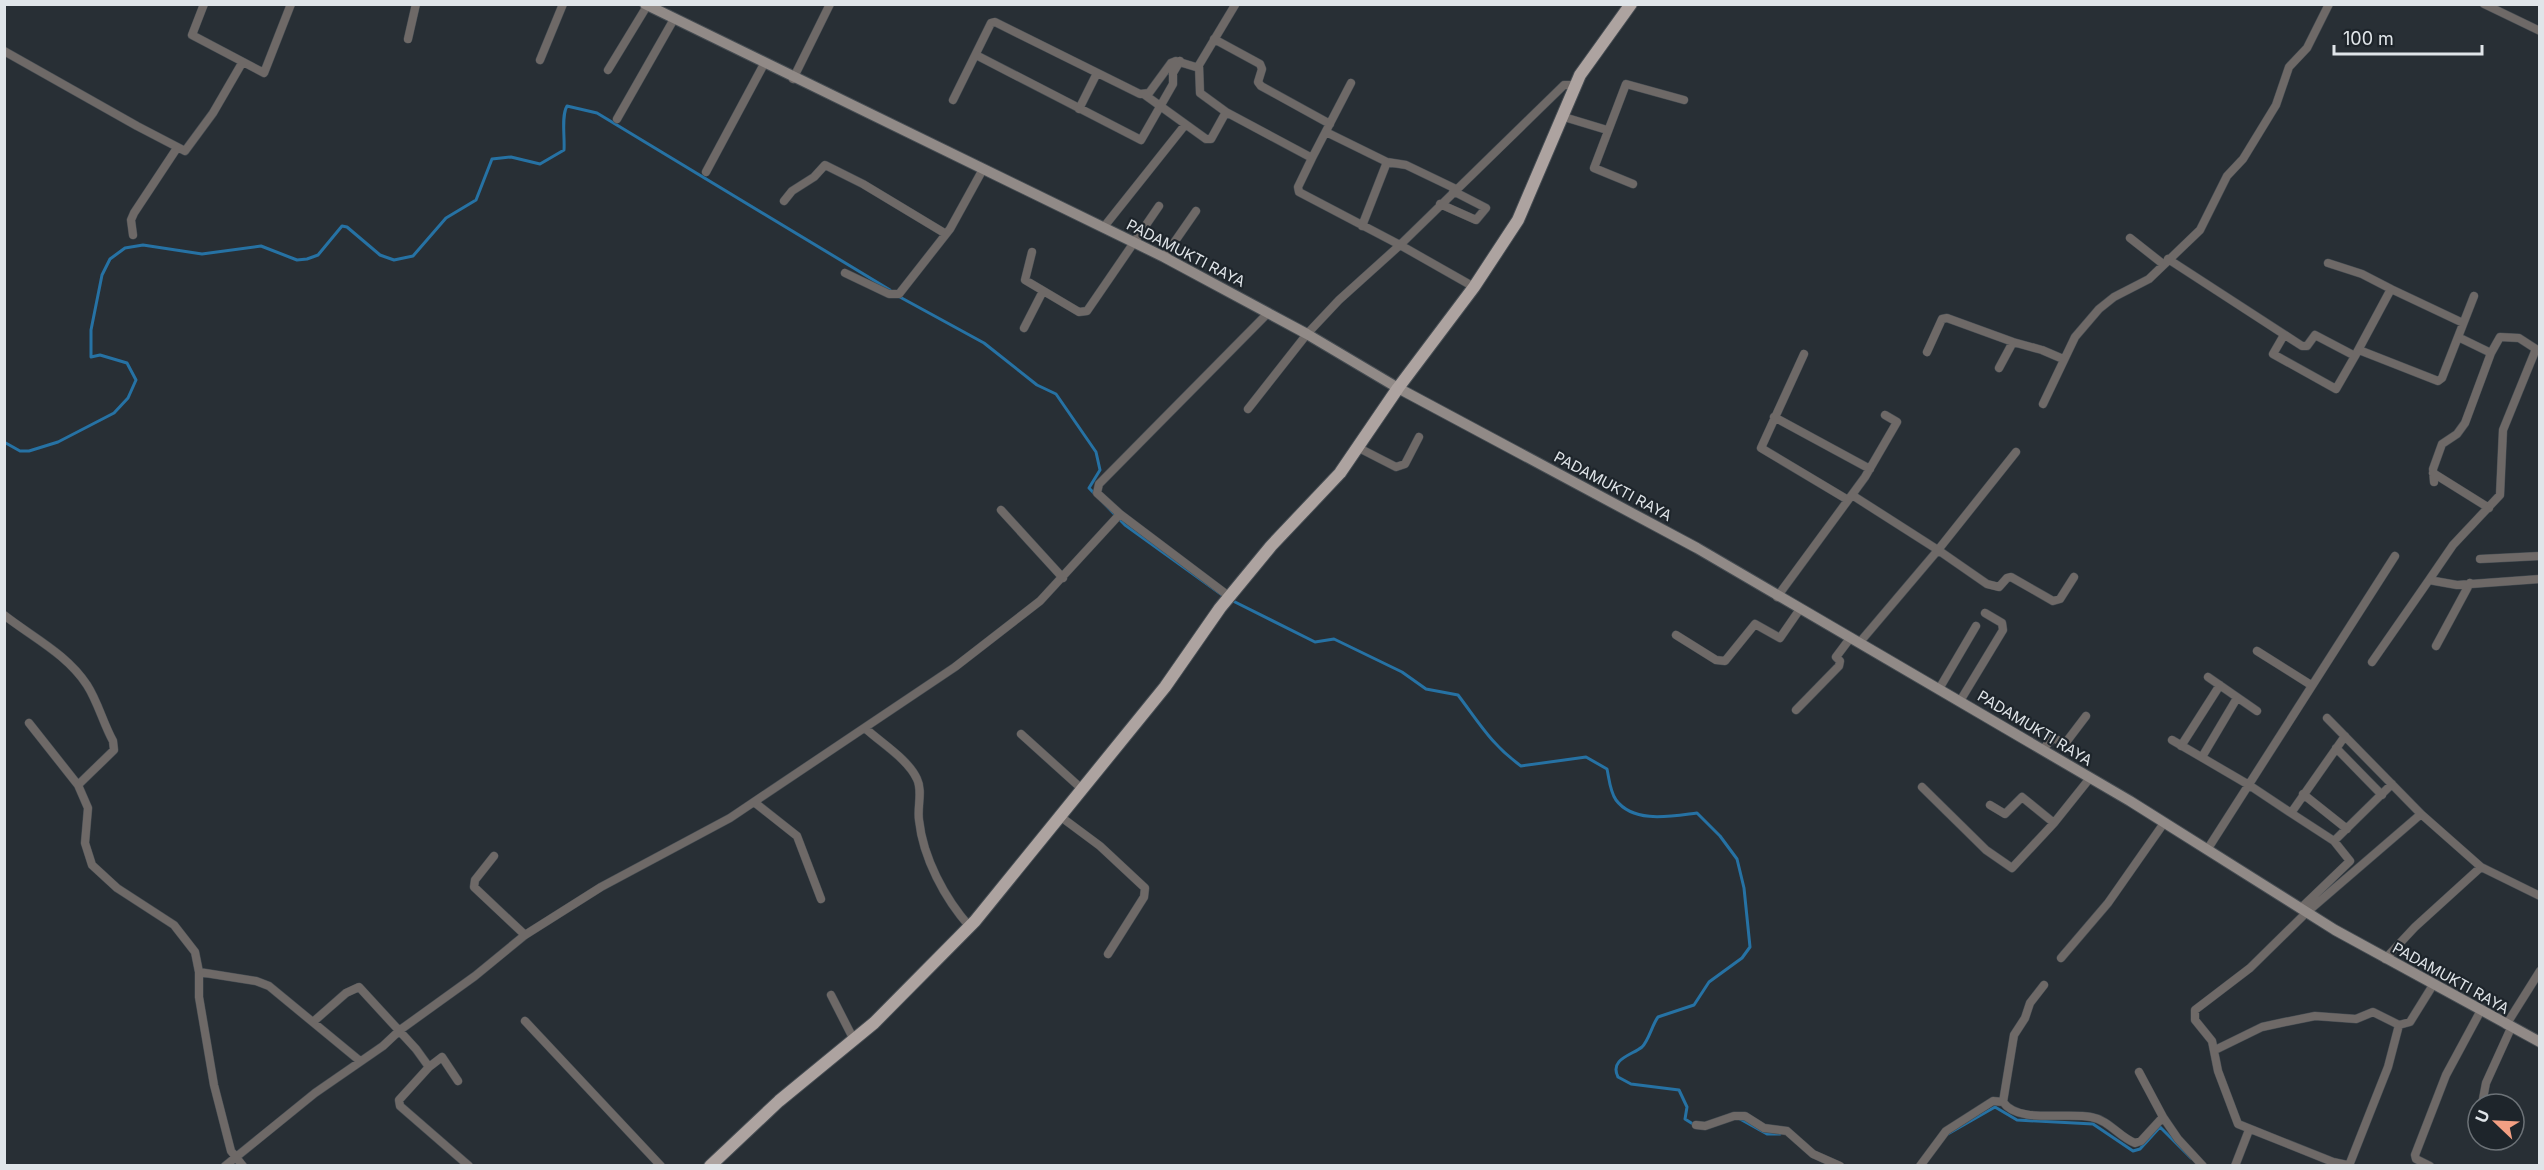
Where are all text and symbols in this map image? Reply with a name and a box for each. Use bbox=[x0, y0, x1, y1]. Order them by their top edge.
scale bar bbox=[2334, 18, 2482, 56]
text: 100 m bbox=[2343, 28, 2394, 49]
street label: PADAMUKTI RAYA bbox=[1124, 215, 1248, 291]
street label: PADAMUKTI RAYA bbox=[1551, 447, 1675, 525]
street label: PADAMUKTI RAYA bbox=[1974, 686, 2096, 770]
street label: PADAMUKTI RAYA bbox=[2389, 938, 2513, 1018]
north arrow bbox=[2466, 1092, 2526, 1152]
text: U bbox=[2471, 1107, 2494, 1125]

